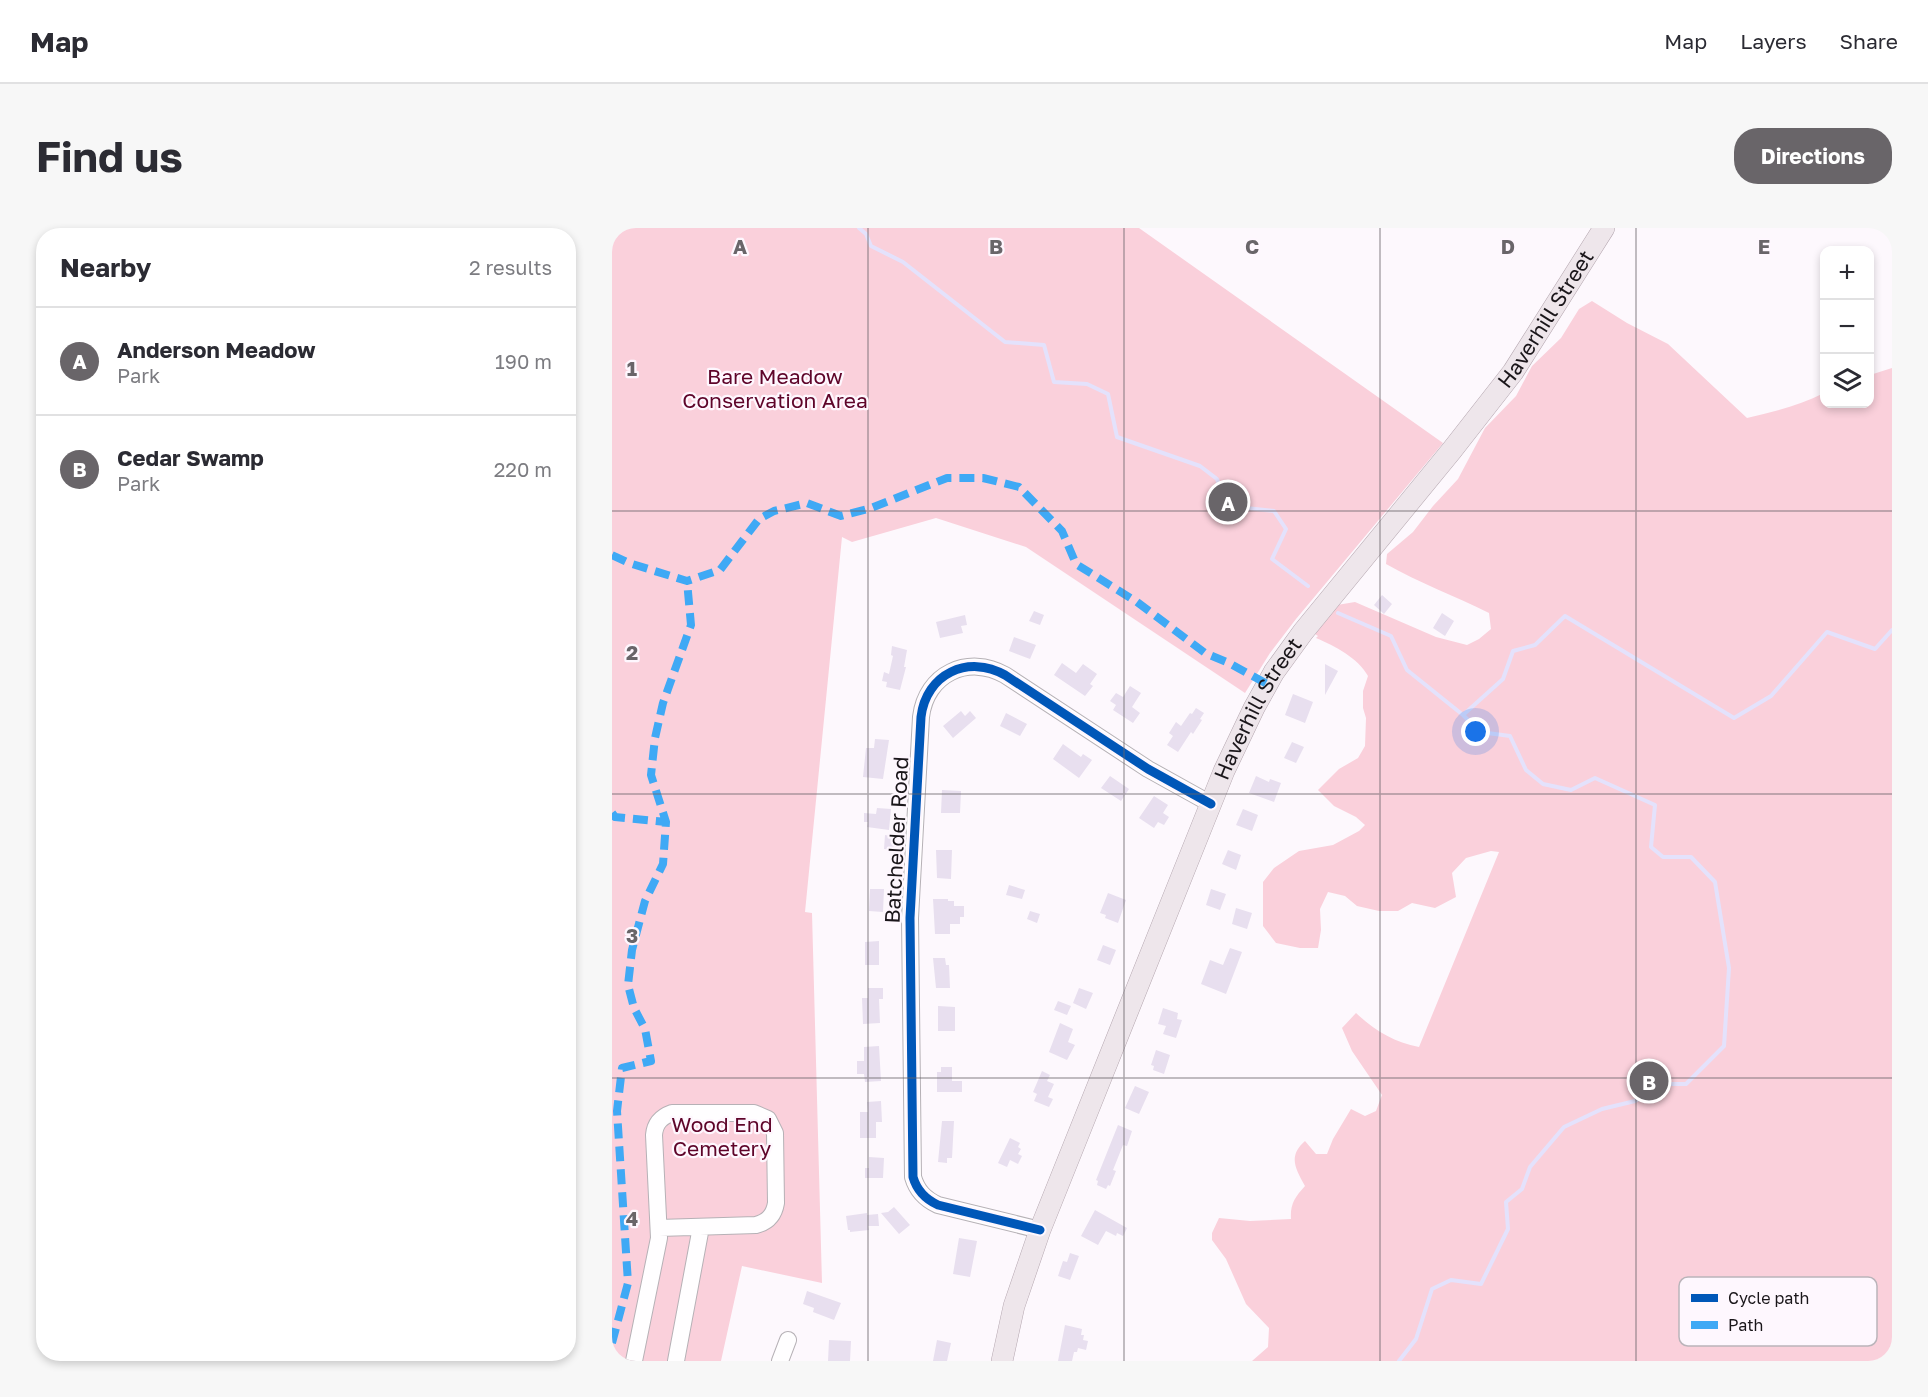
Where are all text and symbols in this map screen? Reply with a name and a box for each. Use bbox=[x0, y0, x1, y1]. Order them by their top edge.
text: Map bbox=[30, 25, 88, 58]
text: Map bbox=[1664, 28, 1707, 54]
text: Layers bbox=[1740, 28, 1807, 54]
text: Share bbox=[1840, 28, 1898, 54]
button: Directions bbox=[1734, 128, 1892, 184]
text: Find us bbox=[36, 131, 183, 181]
text: A bbox=[733, 234, 747, 258]
text: B bbox=[989, 234, 1003, 258]
text: C bbox=[1245, 234, 1259, 258]
text: D bbox=[1501, 234, 1515, 258]
text: E bbox=[1758, 234, 1770, 258]
street label: Haverhill Street bbox=[1491, 245, 1599, 393]
map controls bbox=[1820, 246, 1874, 408]
button: + bbox=[1820, 246, 1874, 300]
text: Nearby bbox=[60, 252, 151, 283]
text: 2 results bbox=[469, 255, 552, 279]
button: − bbox=[1820, 300, 1874, 354]
text: Anderson Meadow bbox=[117, 336, 316, 363]
text: A bbox=[72, 349, 87, 373]
text: 190 m bbox=[495, 349, 552, 373]
button: layers bbox=[1820, 354, 1874, 408]
text: 1 bbox=[627, 356, 637, 380]
text: Park bbox=[117, 363, 160, 387]
park label: Bare Meadow Conservation Area bbox=[682, 363, 868, 413]
text: Cedar Swamp bbox=[117, 444, 264, 471]
text: B bbox=[72, 457, 87, 481]
text: 220 m bbox=[494, 457, 552, 481]
text: Park bbox=[117, 471, 160, 495]
pin: A bbox=[1208, 480, 1248, 524]
street label: Haverhill Street bbox=[1208, 632, 1307, 783]
text: 2 bbox=[626, 640, 638, 664]
your location bbox=[1461, 717, 1490, 746]
street label: Batchelder Road bbox=[879, 756, 913, 924]
text: 3 bbox=[626, 923, 638, 947]
pin: B bbox=[1630, 1058, 1668, 1104]
park label: Wood End Cemetery bbox=[671, 1111, 773, 1161]
text: 4 bbox=[626, 1206, 638, 1230]
legend bbox=[1679, 1277, 1877, 1346]
text: Cycle path bbox=[1728, 1288, 1809, 1308]
text: Path bbox=[1728, 1315, 1763, 1335]

